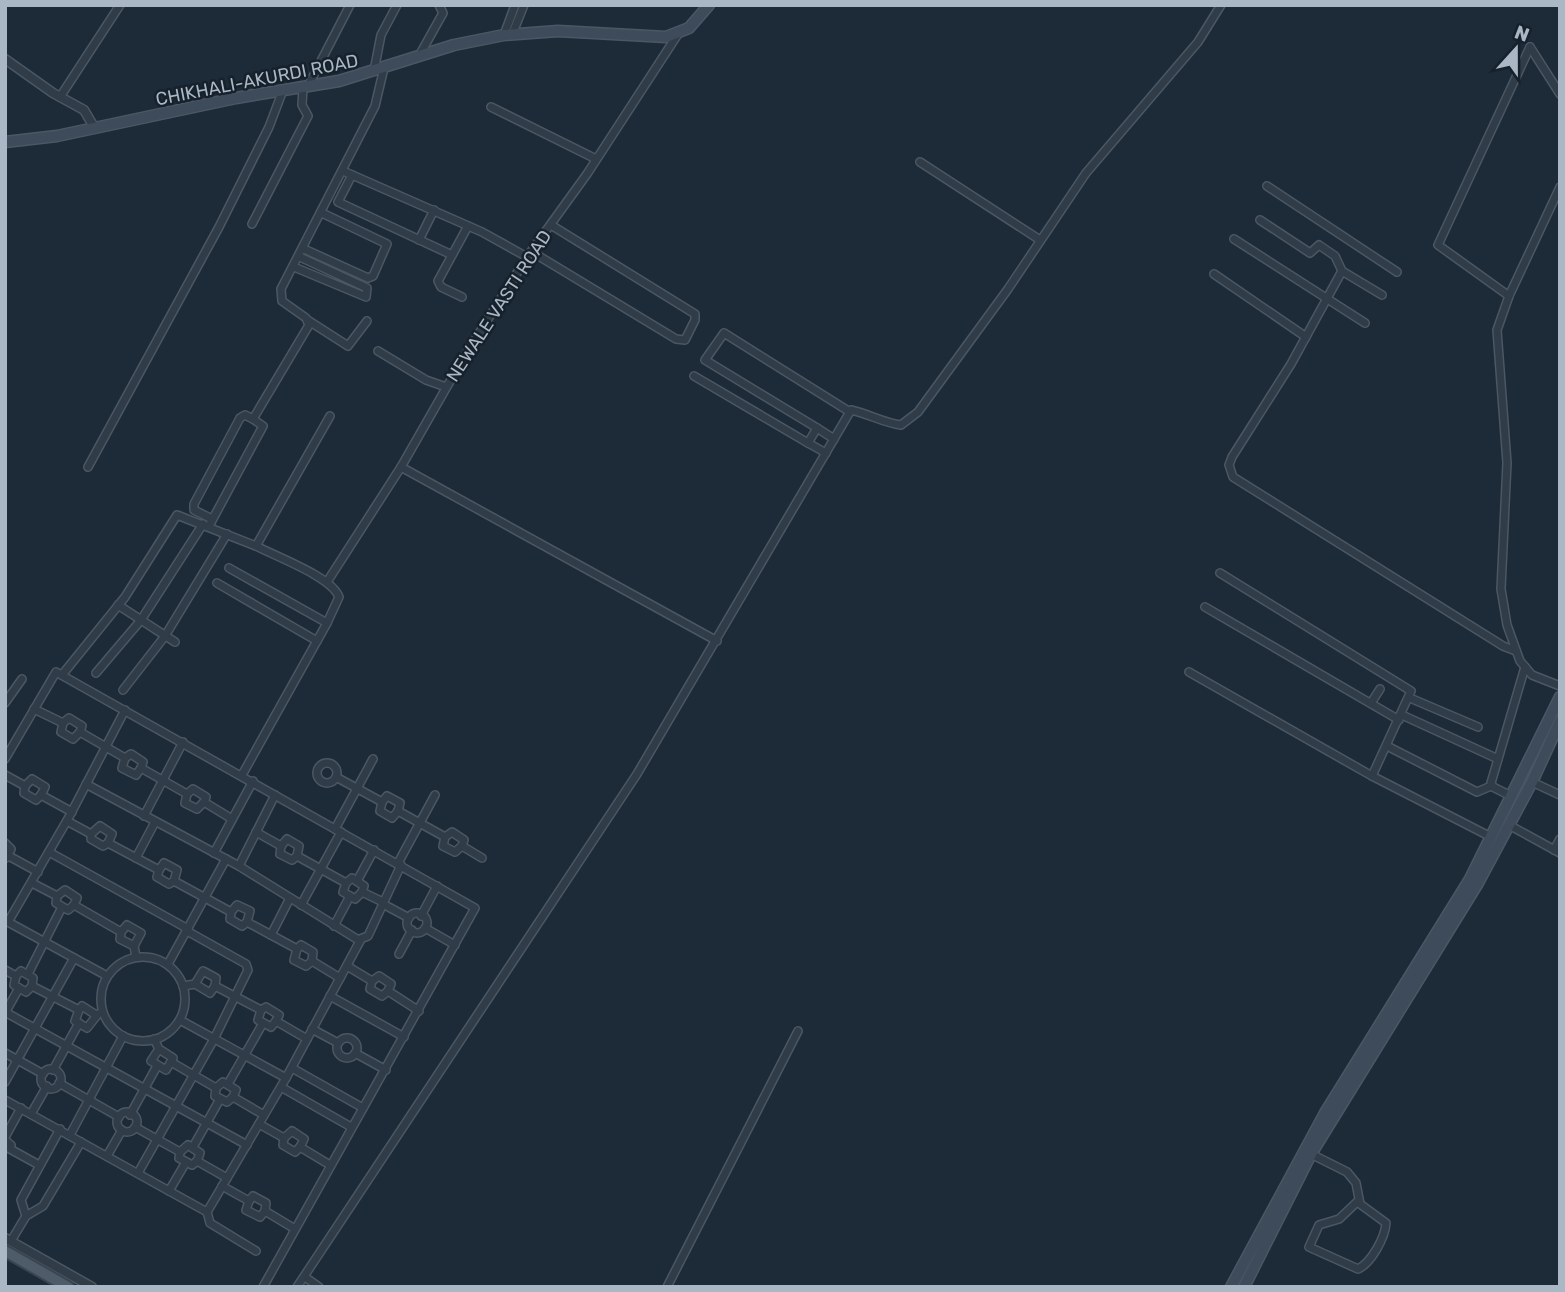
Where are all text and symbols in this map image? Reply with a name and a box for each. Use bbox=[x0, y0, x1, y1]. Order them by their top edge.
north arrow bbox=[1481, 14, 1551, 84]
text: N bbox=[1511, 20, 1532, 47]
street label: CHIKHALI-AKURDI ROAD bbox=[154, 50, 360, 110]
street label: NEWALE VASTI ROAD bbox=[442, 226, 556, 386]

